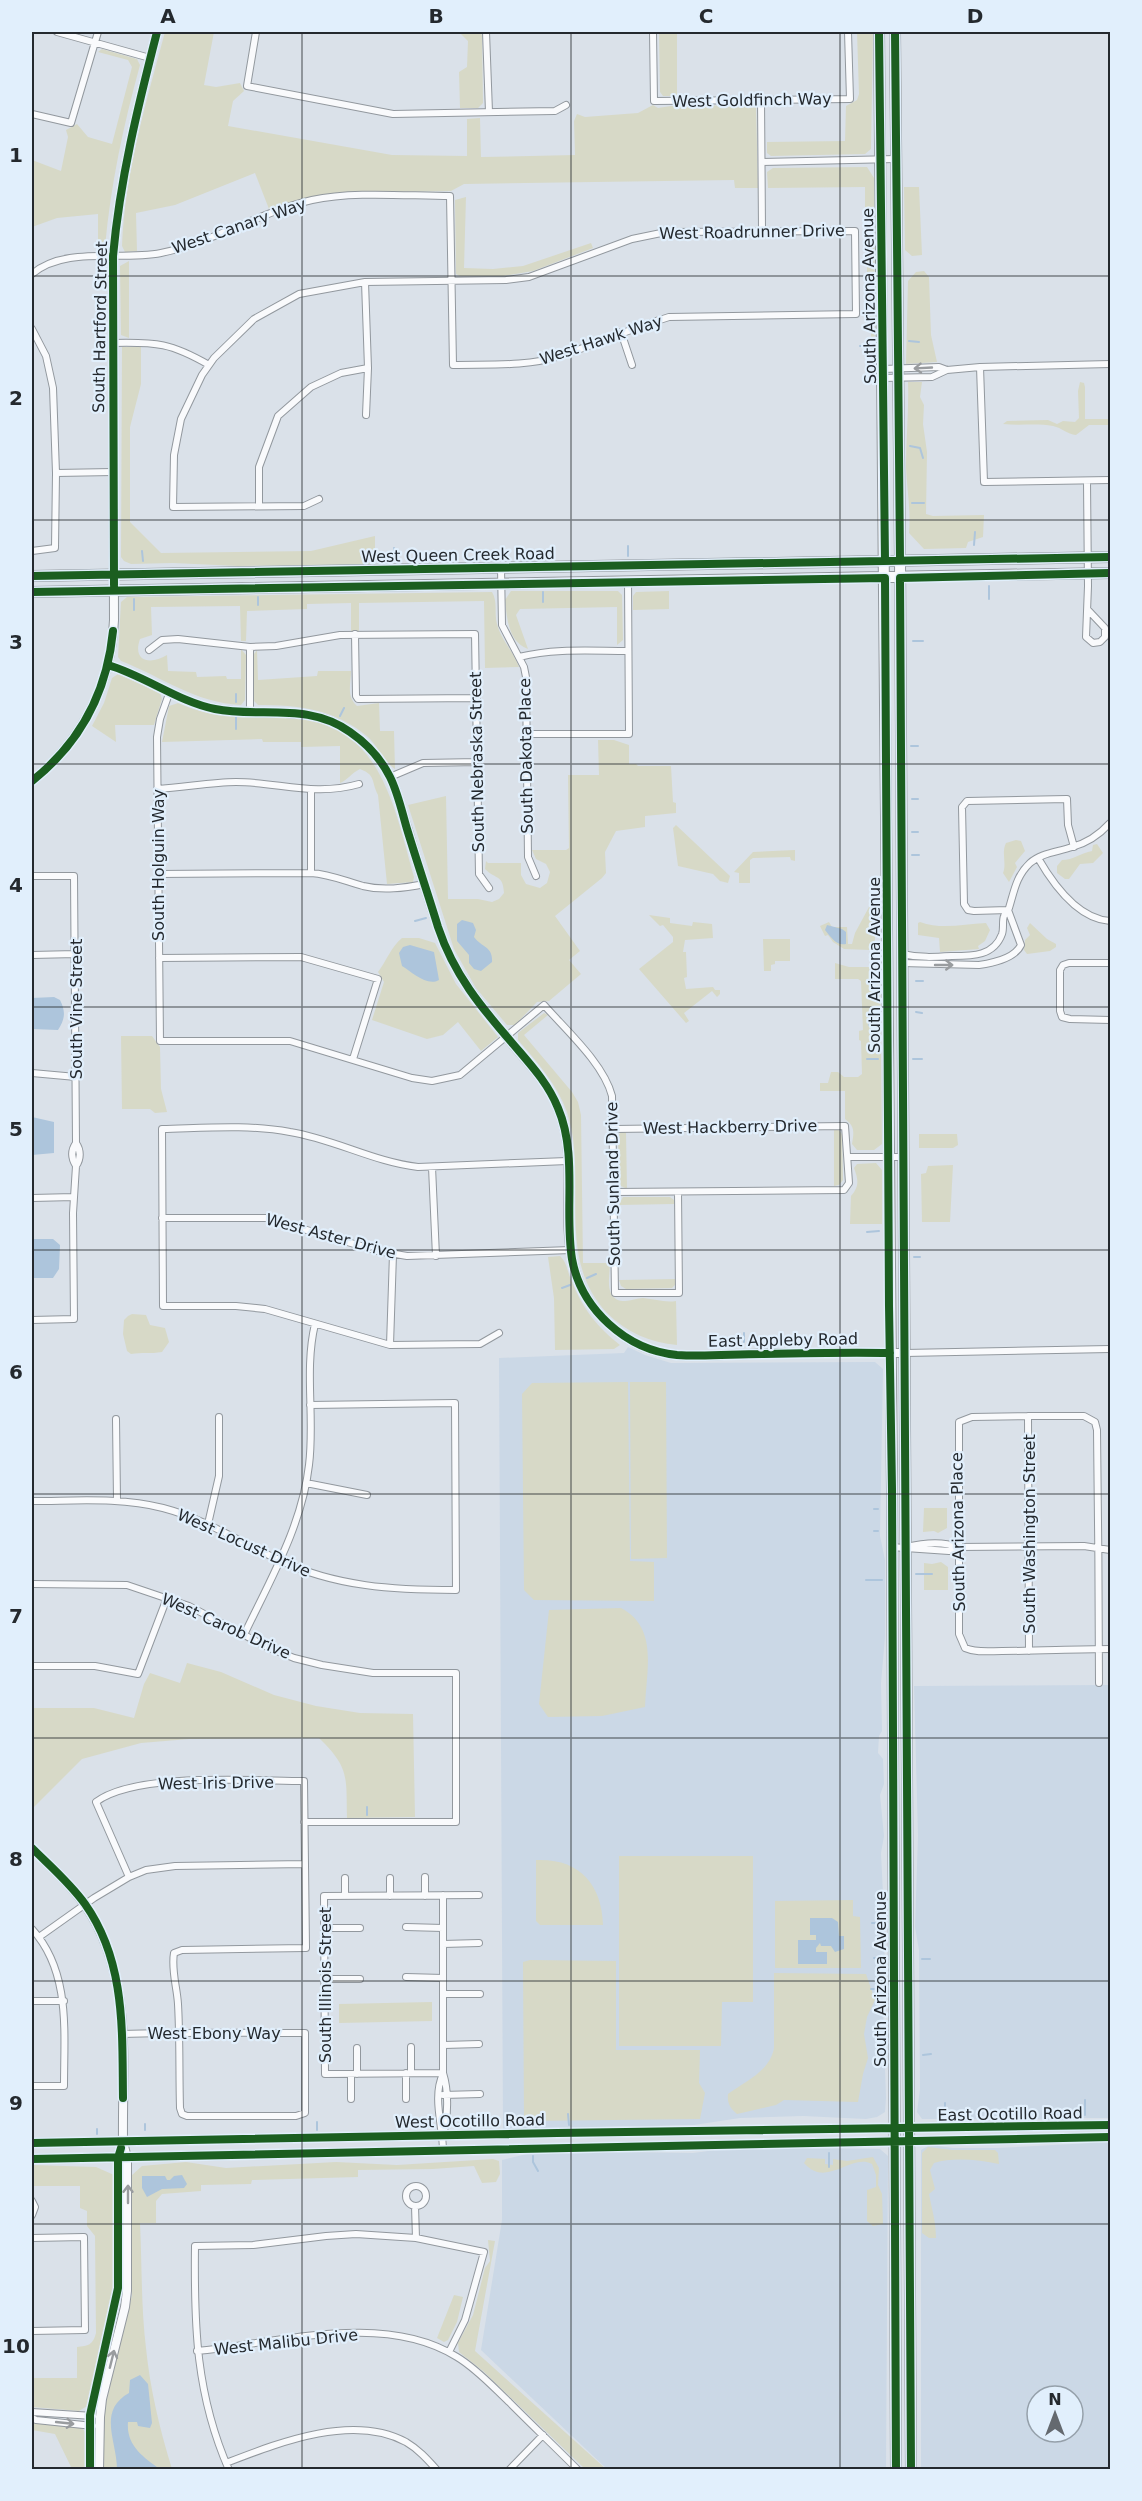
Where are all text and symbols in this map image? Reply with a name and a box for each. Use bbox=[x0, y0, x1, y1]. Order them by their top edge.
text: A bbox=[160, 4, 176, 28]
text: B bbox=[428, 4, 444, 28]
text: C bbox=[699, 4, 713, 28]
text: D bbox=[967, 4, 983, 28]
street label: West Goldfinch Way bbox=[672, 89, 832, 111]
text: 1 bbox=[9, 143, 23, 167]
street label: West Canary Way bbox=[169, 194, 309, 258]
street label: South Arizona Avenue bbox=[858, 208, 880, 384]
street label: West Roadrunner Drive bbox=[659, 221, 845, 243]
street label: South Hartford Street bbox=[89, 241, 111, 413]
street label: West Hawk Way bbox=[537, 311, 665, 369]
one-way arrow bbox=[913, 362, 933, 373]
text: 2 bbox=[9, 386, 23, 410]
street label: West Queen Creek Road bbox=[361, 544, 555, 566]
text: 3 bbox=[9, 630, 23, 654]
street label: South Nebraska Street bbox=[466, 671, 488, 853]
street label: South Dakota Place bbox=[515, 678, 537, 834]
street label: South Holguin Way bbox=[149, 789, 168, 941]
text: 4 bbox=[9, 873, 23, 897]
street label: South Arizona Avenue bbox=[865, 877, 884, 1053]
street label: South Vine Street bbox=[67, 939, 86, 1079]
one-way arrow bbox=[933, 959, 953, 971]
street label: South Sunland Drive bbox=[602, 1102, 624, 1266]
street label: West Hackberry Drive bbox=[643, 1116, 817, 1138]
text: 5 bbox=[9, 1117, 23, 1141]
street label: West Aster Drive bbox=[264, 1209, 398, 1263]
street label: East Appleby Road bbox=[708, 1329, 858, 1351]
text: 6 bbox=[9, 1360, 23, 1384]
street label: South Washington Street bbox=[1020, 1434, 1039, 1634]
street label: South Arizona Place bbox=[947, 1452, 969, 1612]
street label: West Locust Drive bbox=[174, 1505, 314, 1581]
street label: West Carob Drive bbox=[159, 1589, 293, 1663]
text: 7 bbox=[9, 1604, 23, 1628]
street label: West Iris Drive bbox=[158, 1772, 274, 1794]
text: 8 bbox=[9, 1847, 23, 1871]
street label: South Arizona Avenue bbox=[871, 1891, 890, 2067]
street label: South Illinois Street bbox=[316, 1907, 335, 2063]
street label: West Ebony Way bbox=[147, 2024, 281, 2043]
text: 9 bbox=[9, 2091, 23, 2115]
street label: East Ocotillo Road bbox=[937, 2103, 1083, 2125]
street label: West Ocotillo Road bbox=[395, 2110, 545, 2132]
one-way arrow bbox=[122, 2185, 134, 2205]
street label: West Malibu Drive bbox=[213, 2325, 359, 2359]
text: 10 bbox=[2, 2334, 30, 2358]
one-way arrow bbox=[107, 2350, 119, 2369]
north arrow bbox=[1025, 2384, 1085, 2444]
text: N bbox=[1048, 2390, 1062, 2409]
one-way arrow bbox=[55, 2418, 75, 2429]

